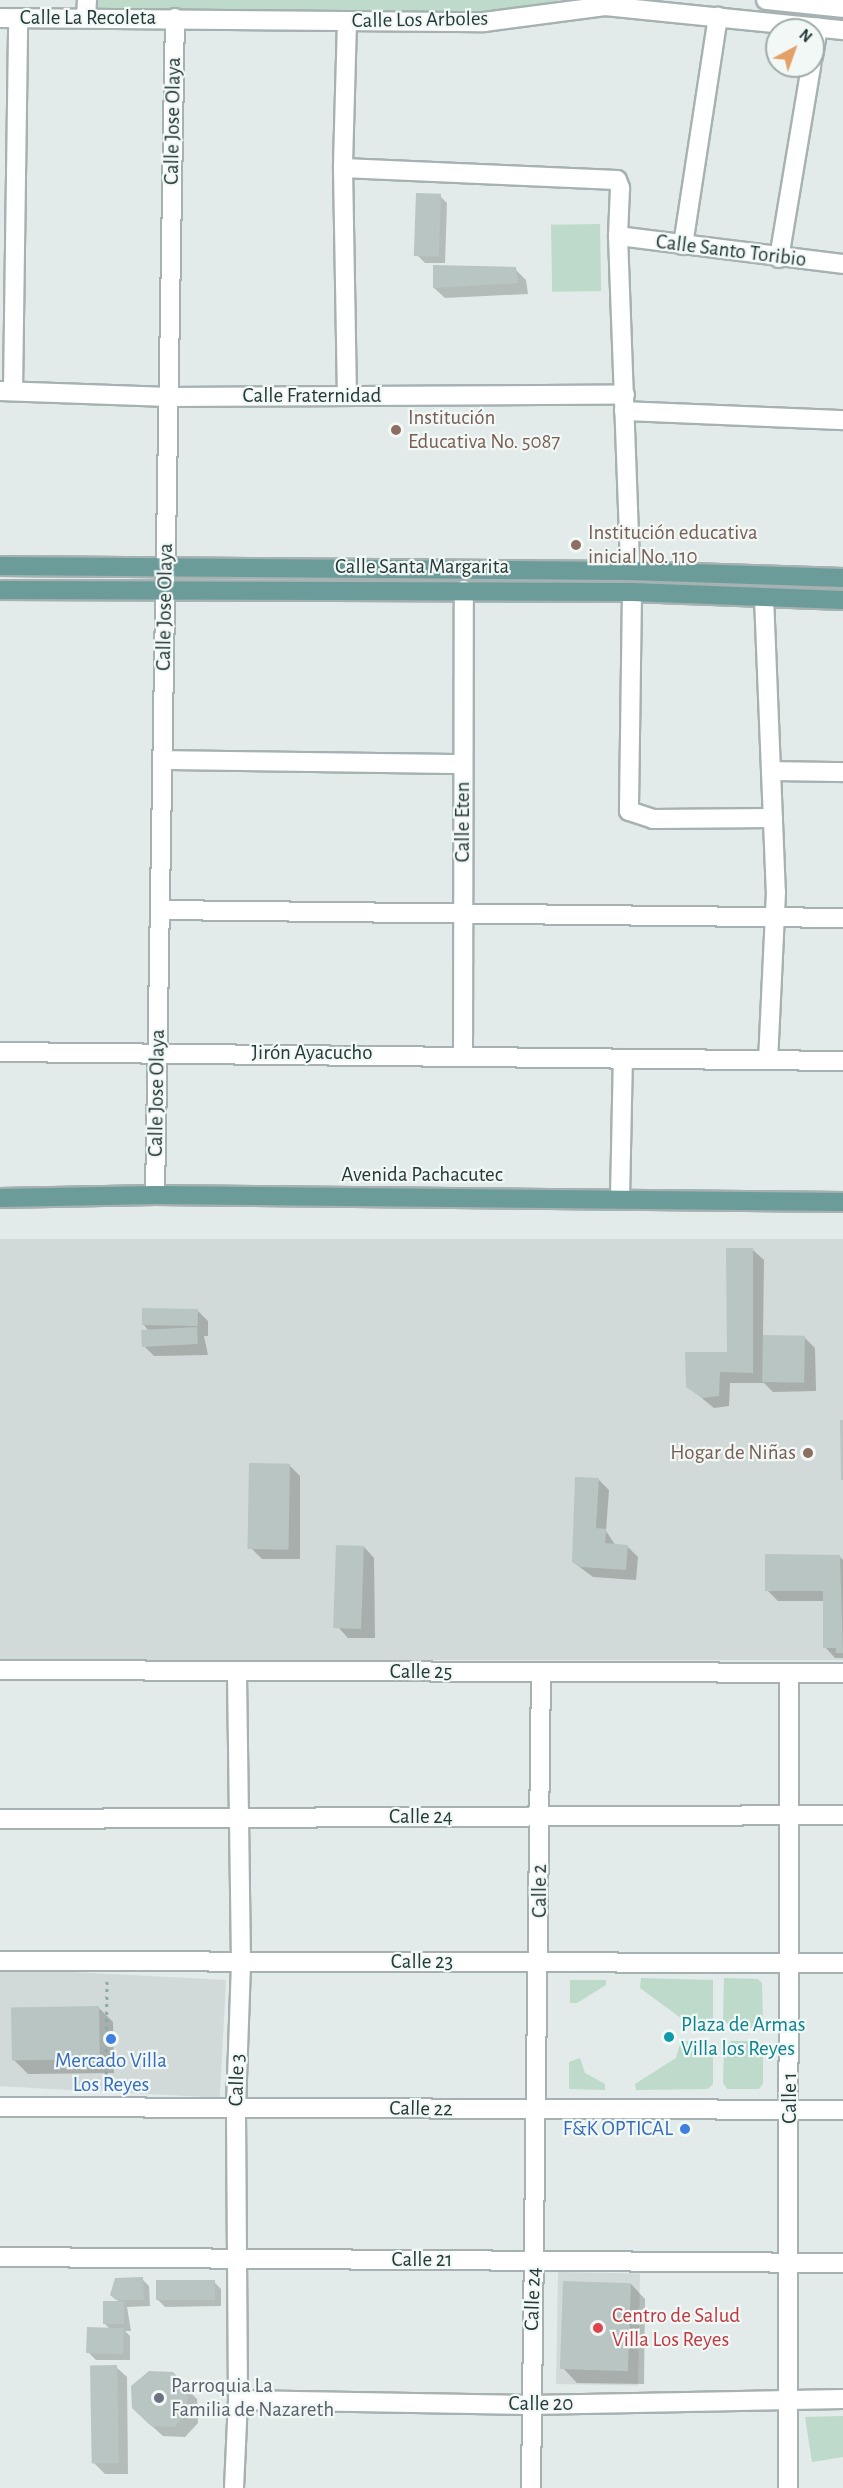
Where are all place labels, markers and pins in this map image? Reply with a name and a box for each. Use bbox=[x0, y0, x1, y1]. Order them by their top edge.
place label: Institución Educativa No. 5087 bbox=[408, 405, 560, 455]
marker: Institución Educativa No. 5087 bbox=[389, 423, 403, 437]
place label: Institución educativa inicial No. 110 bbox=[588, 520, 758, 570]
marker: Institución educativa inicial No. 110 bbox=[569, 538, 583, 552]
place label: Hogar de Niñas bbox=[670, 1440, 796, 1466]
marker: Hogar de Niñas bbox=[801, 1446, 815, 1460]
place label: Plaza de Armas Villa los Reyes bbox=[681, 2012, 806, 2062]
marker: Plaza de Armas Villa los Reyes bbox=[662, 2030, 676, 2044]
marker: Mercado Villa Los Reyes bbox=[104, 2032, 118, 2046]
place label: Mercado Villa Los Reyes bbox=[55, 2048, 167, 2098]
place label: F&K OPTICAL bbox=[563, 2116, 673, 2142]
marker: F&K OPTICAL bbox=[678, 2122, 692, 2136]
place label: Centro de Salud Villa Los Reyes bbox=[612, 2303, 740, 2353]
marker: Centro de Salud Villa Los Reyes bbox=[589, 2319, 607, 2337]
place label: Parroquia La Familia de Nazareth bbox=[171, 2373, 334, 2423]
marker: Parroquia La Familia de Nazareth bbox=[152, 2391, 166, 2405]

